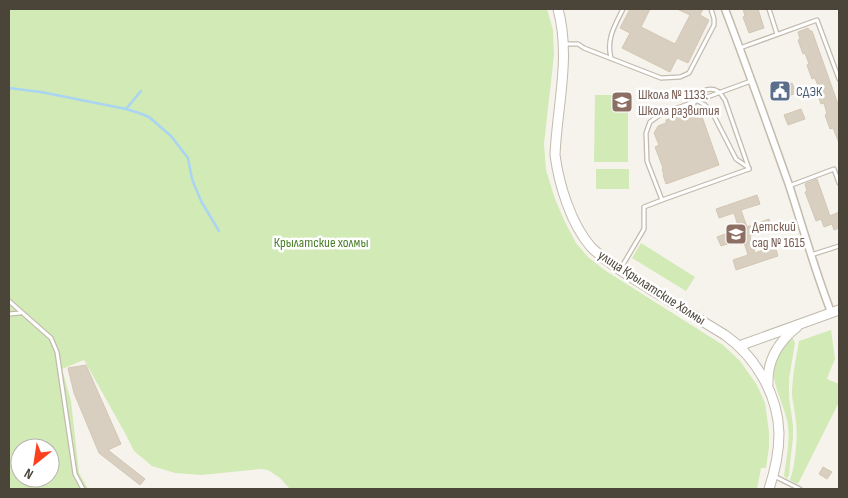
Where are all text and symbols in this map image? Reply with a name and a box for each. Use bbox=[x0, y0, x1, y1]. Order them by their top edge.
public building icon: СДЭК bbox=[768, 79, 792, 103]
place label: СДЭК bbox=[796, 83, 823, 100]
place label: Школа № 1133. Школа развития bbox=[638, 86, 719, 119]
school or university icon: Школа № 1133. Школа развития bbox=[610, 90, 634, 114]
place label: Детский сад № 1615 bbox=[752, 218, 806, 251]
school or university icon: Детский сад № 1615 bbox=[724, 222, 748, 246]
park label: Крылатские холмы bbox=[274, 234, 368, 251]
street label: улица Крылатские Холмы bbox=[595, 246, 709, 329]
north arrow bbox=[10, 438, 60, 488]
text: N bbox=[21, 465, 36, 483]

